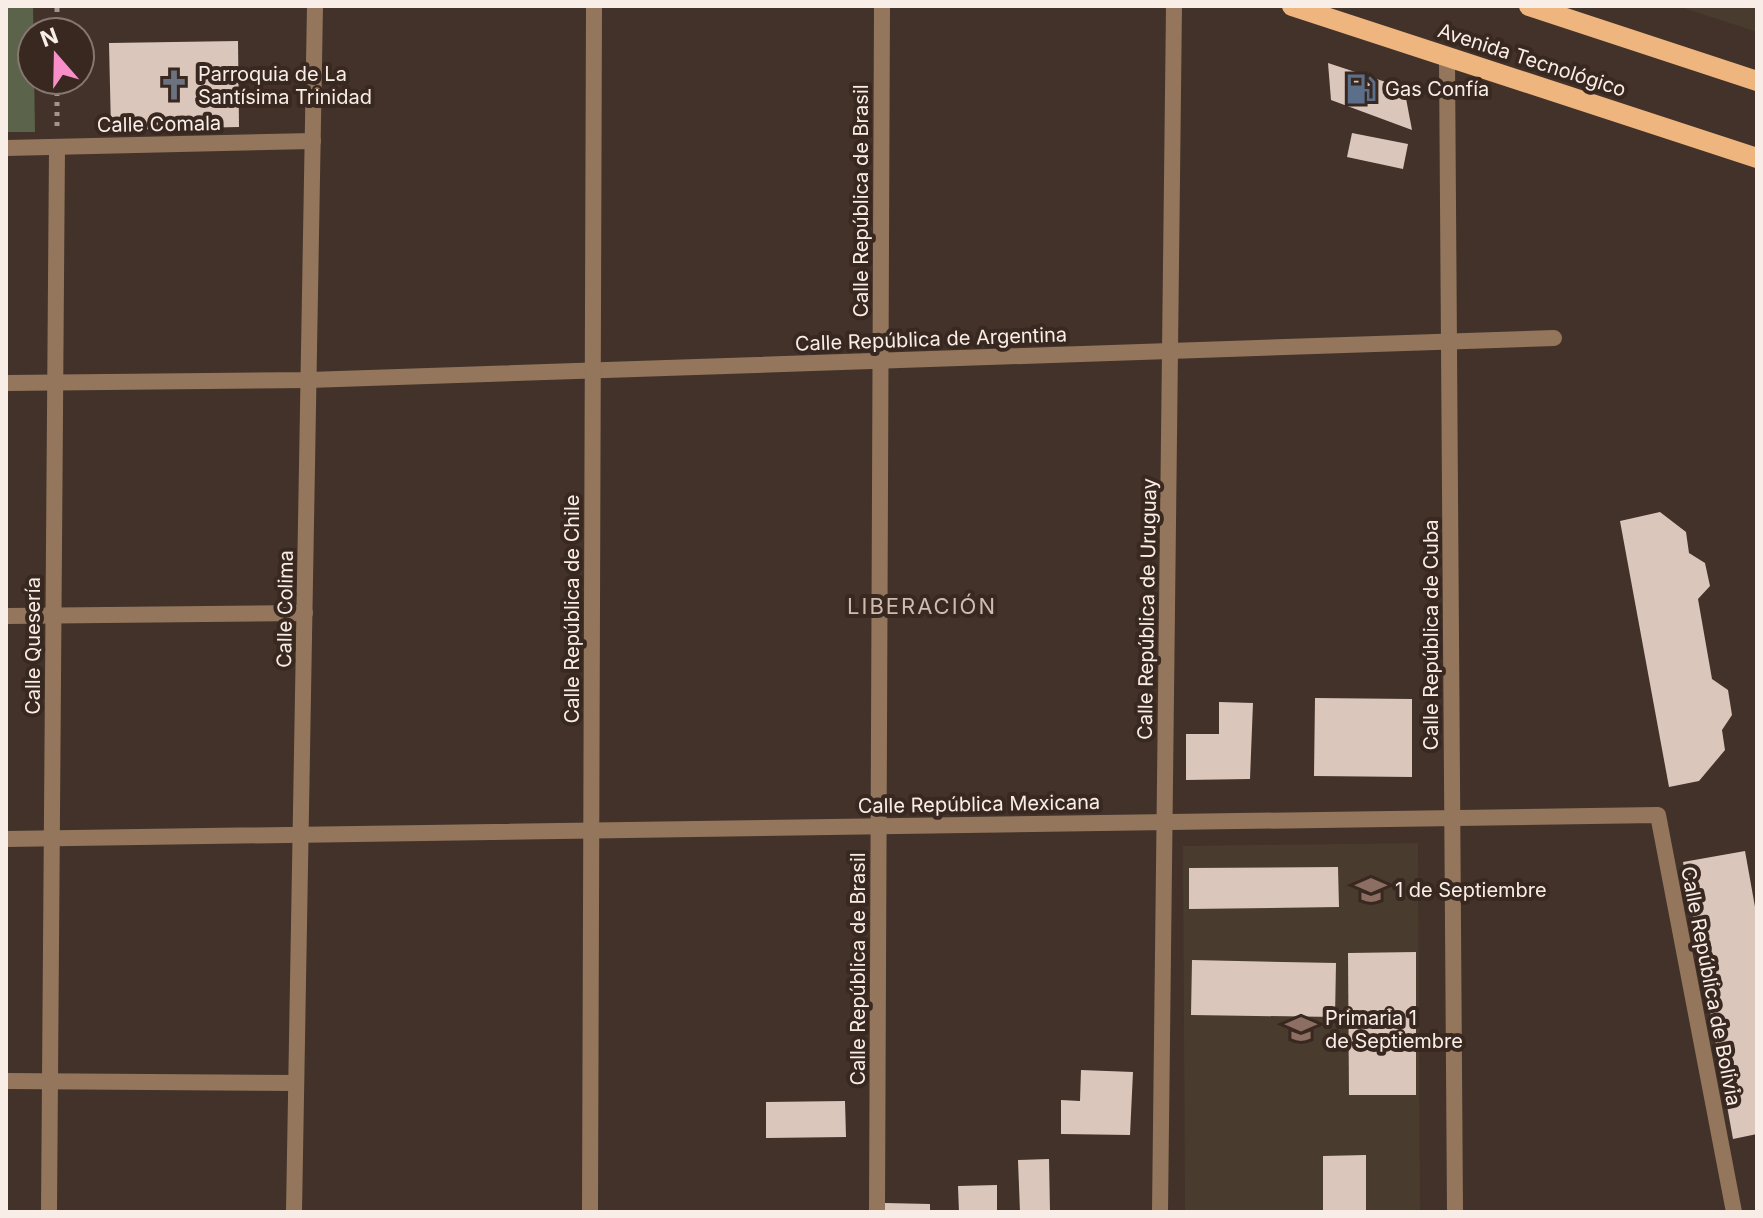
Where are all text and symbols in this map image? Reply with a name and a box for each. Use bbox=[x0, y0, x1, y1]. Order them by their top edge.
north arrow bbox=[16, 16, 96, 96]
street label: Avenida Tecnológico bbox=[1435, 18, 1629, 102]
text: N bbox=[37, 22, 61, 52]
place label: Parroquia de La Santísima Trinidad bbox=[198, 62, 372, 109]
church icon: Parroquia de La Santísima Trinidad bbox=[157, 68, 191, 102]
fuel station icon: Gas Confía bbox=[1344, 72, 1378, 106]
place label: Gas Confía bbox=[1385, 77, 1489, 101]
street label: Calle República de Brasil bbox=[849, 84, 873, 318]
street label: Calle Comala bbox=[97, 111, 221, 137]
street label: Calle República de Argentina bbox=[795, 322, 1067, 356]
street label: Calle República de Uruguay bbox=[1133, 478, 1161, 740]
street label: Calle República de Chile bbox=[560, 495, 584, 723]
street label: Calle República de Cuba bbox=[1419, 519, 1443, 751]
street label: Calle Colima bbox=[272, 550, 298, 668]
street label: Calle Quesería bbox=[21, 577, 45, 715]
district label: LIBERACIÓN bbox=[847, 593, 997, 619]
street label: Calle República Mexicana bbox=[858, 790, 1100, 818]
street label: Calle República de Brasil bbox=[846, 852, 870, 1086]
street label: Calle República de Bolivia bbox=[1676, 864, 1746, 1108]
school or university icon: 1 de Septiembre bbox=[1354, 873, 1388, 907]
place label: 1 de Septiembre bbox=[1395, 878, 1547, 902]
place label: Primaria 1 de Septiembre bbox=[1325, 1006, 1463, 1053]
school or university icon: Primaria 1 de Septiembre bbox=[1284, 1012, 1318, 1046]

